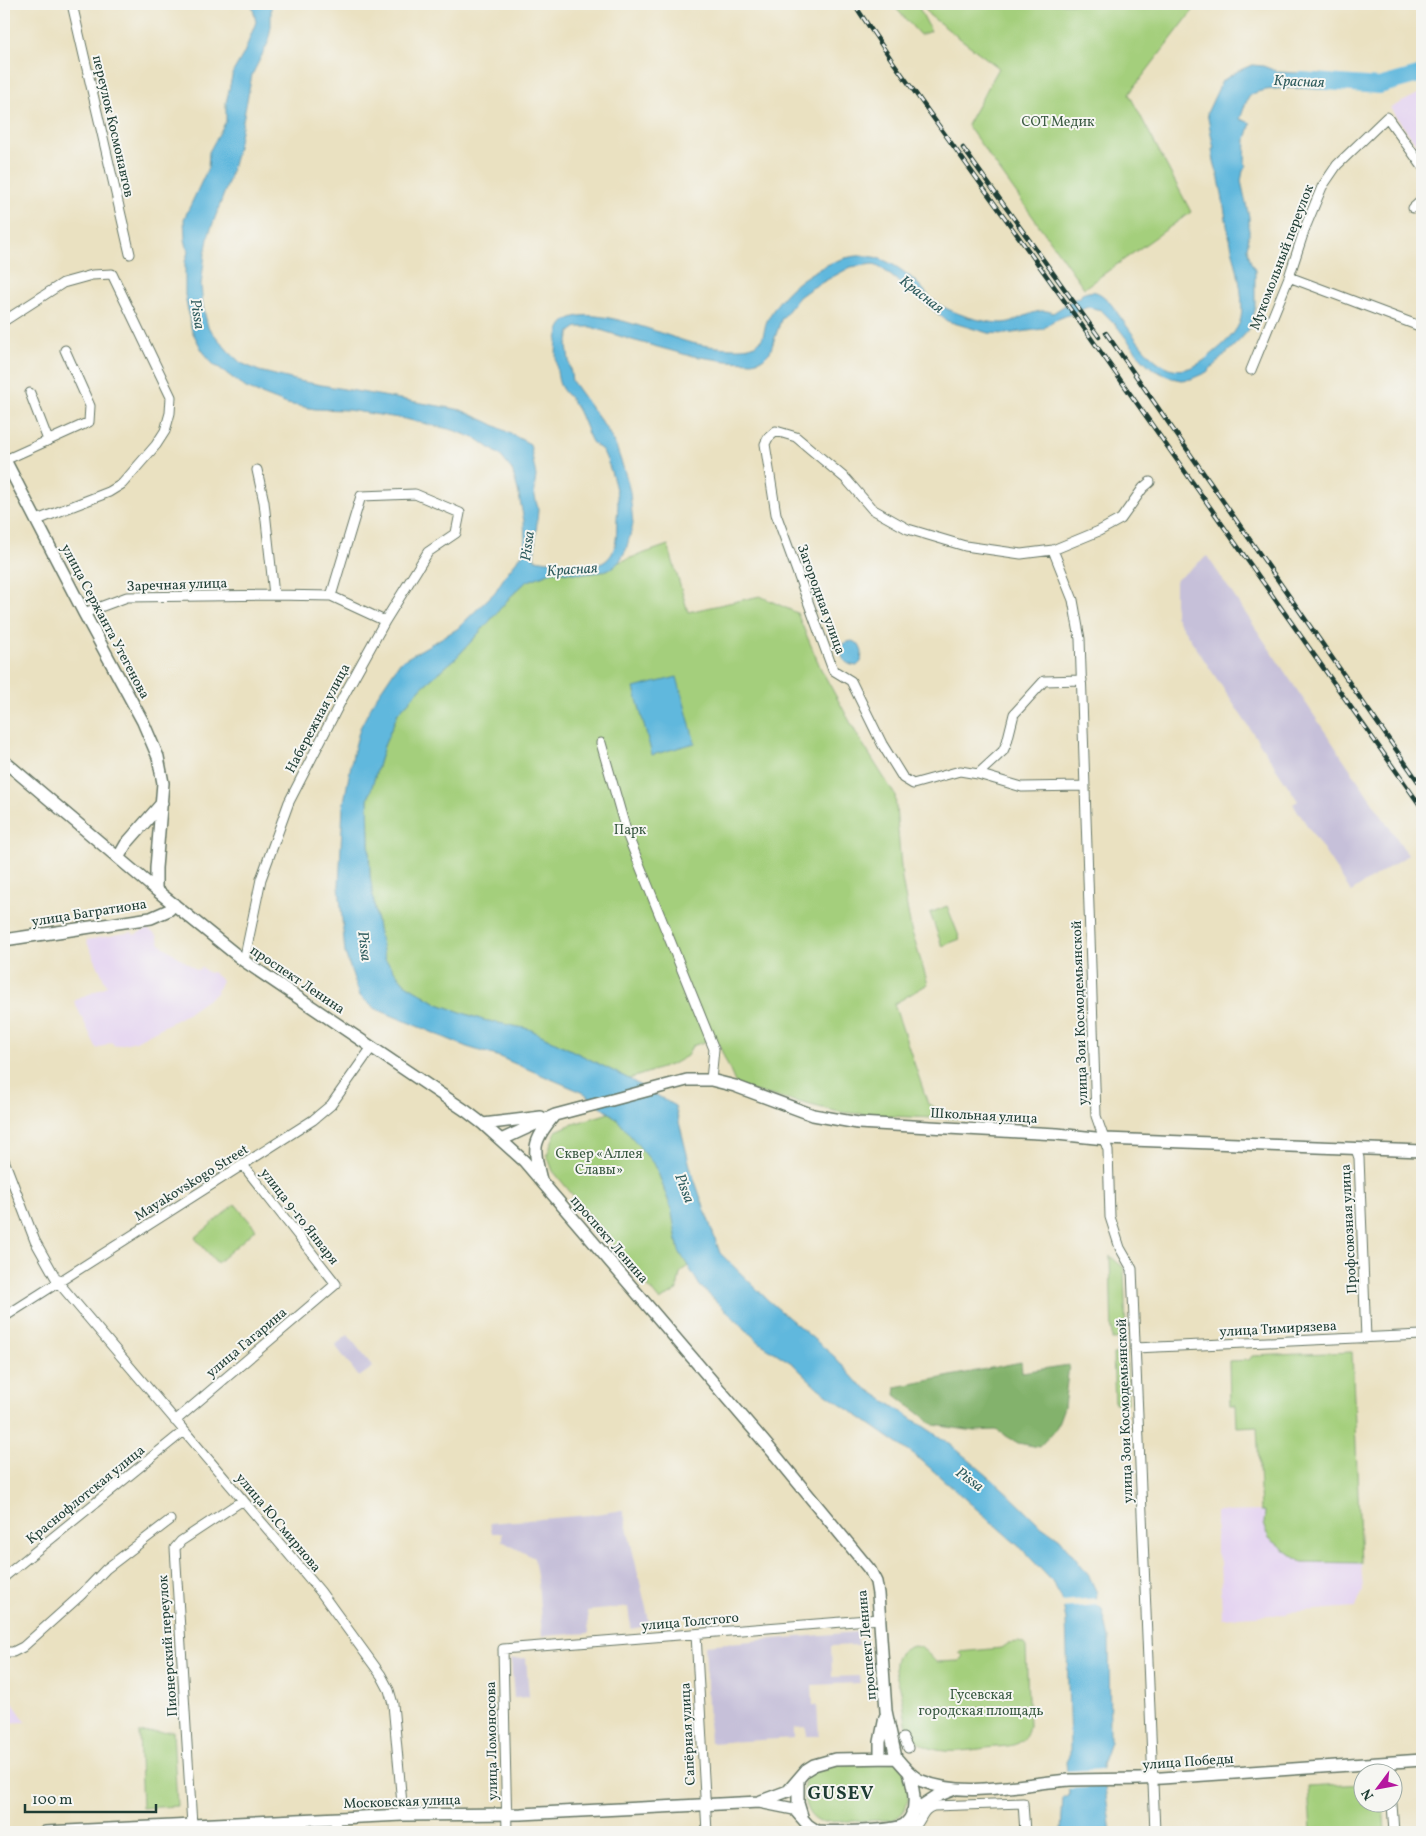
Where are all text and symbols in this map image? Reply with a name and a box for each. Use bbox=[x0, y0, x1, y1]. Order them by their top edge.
street label: переулок Космонавтов bbox=[87, 53, 138, 199]
water label: Красная bbox=[1273, 71, 1325, 94]
park label: СОТ Медик bbox=[1022, 113, 1095, 132]
street label: Мукомольный переулок bbox=[1246, 181, 1319, 333]
water label: Красная bbox=[894, 271, 948, 319]
water label: Pissa bbox=[184, 298, 209, 331]
water label: Pissa bbox=[516, 530, 541, 562]
street label: улица Сержанта Утегенова bbox=[56, 541, 154, 703]
street label: Загородная улица bbox=[792, 542, 849, 657]
water label: Красная bbox=[546, 558, 599, 583]
street label: Заречная улица bbox=[126, 574, 228, 597]
street label: Набережная улица bbox=[281, 661, 355, 777]
park label: Парк bbox=[614, 821, 647, 840]
street label: улица Багратиона bbox=[30, 895, 148, 932]
street label: улица Зои Космодемьянской bbox=[1068, 920, 1093, 1106]
water label: Pissa bbox=[351, 930, 376, 962]
street label: проспект Ленина bbox=[246, 941, 348, 1019]
street label: Школьная улица bbox=[930, 1104, 1038, 1129]
street label: Mayakovskogo Street bbox=[131, 1140, 253, 1226]
park label: Сквер «Аллея Славы» bbox=[555, 1145, 643, 1180]
street label: Профсоюзная улица bbox=[1337, 1163, 1362, 1294]
street label: улица 9-го Января bbox=[255, 1165, 343, 1269]
water label: Pissa bbox=[668, 1171, 699, 1206]
street label: проспект Ленина bbox=[565, 1192, 652, 1288]
street label: улица Гагарина bbox=[202, 1304, 292, 1383]
street label: улица Тимирязева bbox=[1219, 1317, 1337, 1342]
street label: улица Зои Космодемьянской bbox=[1113, 1318, 1138, 1504]
street label: Краснофлотская улица bbox=[22, 1441, 149, 1549]
water label: Pissa bbox=[951, 1463, 988, 1498]
street label: улица Ю.Смирнова bbox=[231, 1469, 325, 1577]
street label: Пионерский переулок bbox=[154, 1574, 183, 1717]
street label: проспект Ленина bbox=[853, 1589, 882, 1701]
street label: улица Толстого bbox=[641, 1609, 740, 1636]
street label: улица Ломоносова bbox=[482, 1681, 503, 1801]
street label: Сапёрная улица bbox=[676, 1682, 701, 1786]
park label: Гусевская городская площадь bbox=[919, 1686, 1043, 1721]
street label: улица Победы bbox=[1142, 1750, 1234, 1775]
north arrow bbox=[1354, 1764, 1404, 1814]
scale bar bbox=[25, 1781, 156, 1813]
district label: GUSEV bbox=[807, 1781, 875, 1807]
text: N bbox=[1357, 1785, 1379, 1803]
text: 100 m bbox=[32, 1790, 72, 1811]
street label: Московская улица bbox=[343, 1791, 461, 1814]

